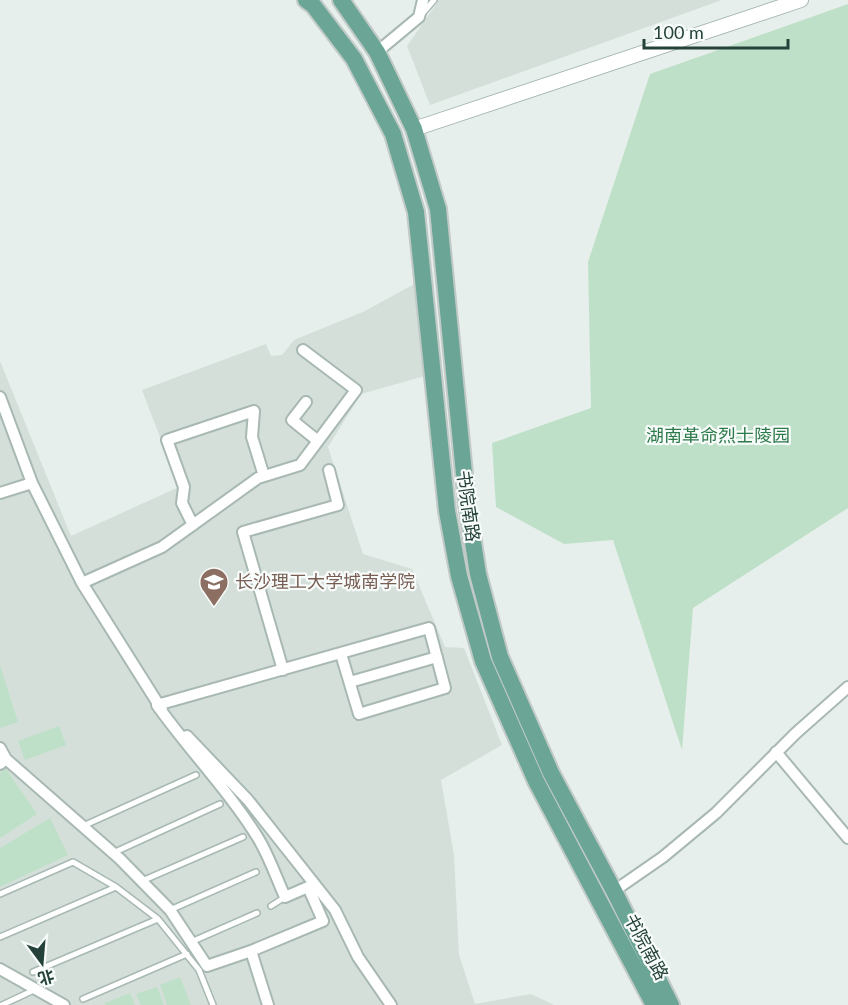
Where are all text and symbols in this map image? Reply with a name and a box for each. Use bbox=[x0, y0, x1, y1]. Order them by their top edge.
scale bar bbox=[644, 12, 788, 50]
text: 100 m bbox=[653, 21, 704, 43]
park label: 湖南革命烈士陵园 bbox=[646, 424, 790, 446]
street label: 书院南路 bbox=[453, 469, 485, 543]
school or university icon: 长沙理工大学城南学院 bbox=[198, 566, 230, 608]
place label: 长沙理工大学城南学院 bbox=[235, 570, 415, 592]
street label: 书院南路 bbox=[620, 910, 673, 983]
north arrow bbox=[12, 933, 72, 993]
text: 北 bbox=[36, 967, 57, 989]

